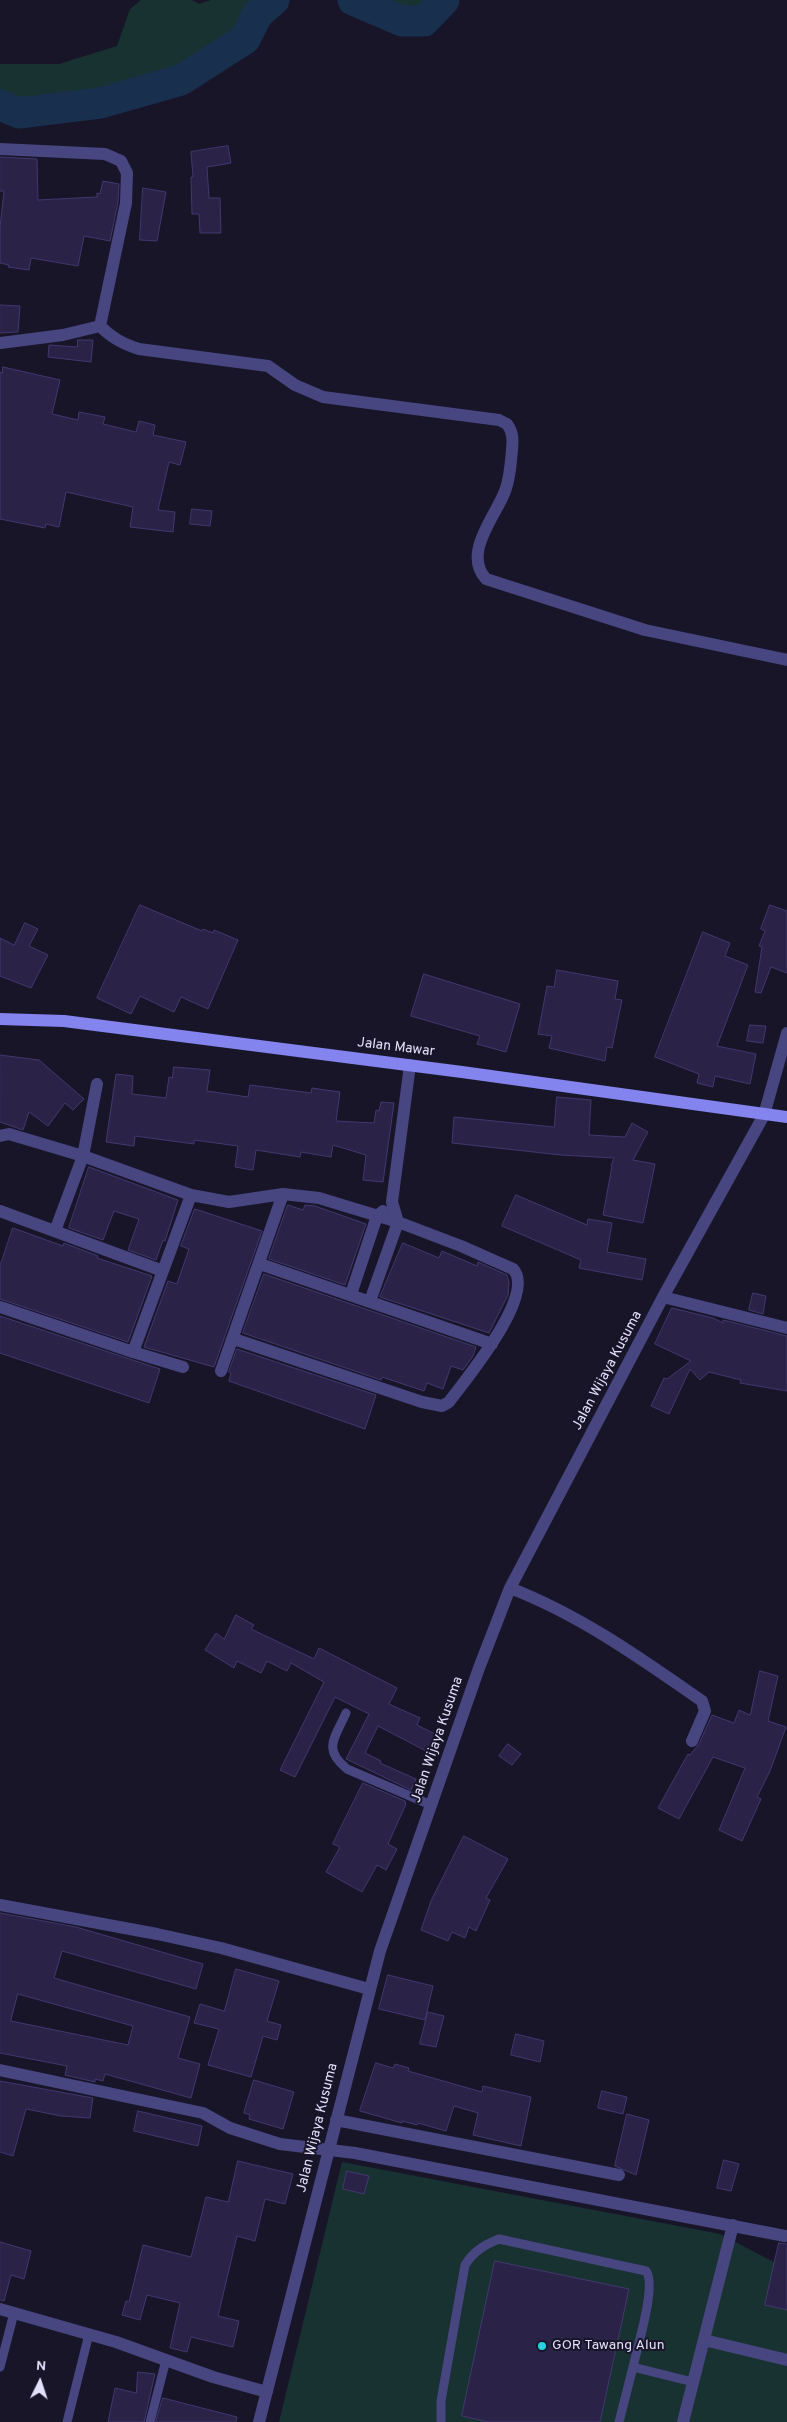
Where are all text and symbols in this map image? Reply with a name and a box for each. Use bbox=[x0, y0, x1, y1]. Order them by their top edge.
street label: Jalan Mawar bbox=[356, 1035, 436, 1061]
street label: Jalan Wijaya Kusuma bbox=[569, 1309, 647, 1433]
street label: Jalan Wijaya Kusuma bbox=[408, 1675, 468, 1805]
street label: Jalan Wijaya Kusuma bbox=[294, 2062, 342, 2194]
place label: GOR Tawang Alun bbox=[552, 2338, 665, 2354]
marker: GOR Tawang Alun bbox=[536, 2340, 548, 2352]
north arrow bbox=[15, 2357, 65, 2407]
text: N bbox=[35, 2358, 47, 2375]

